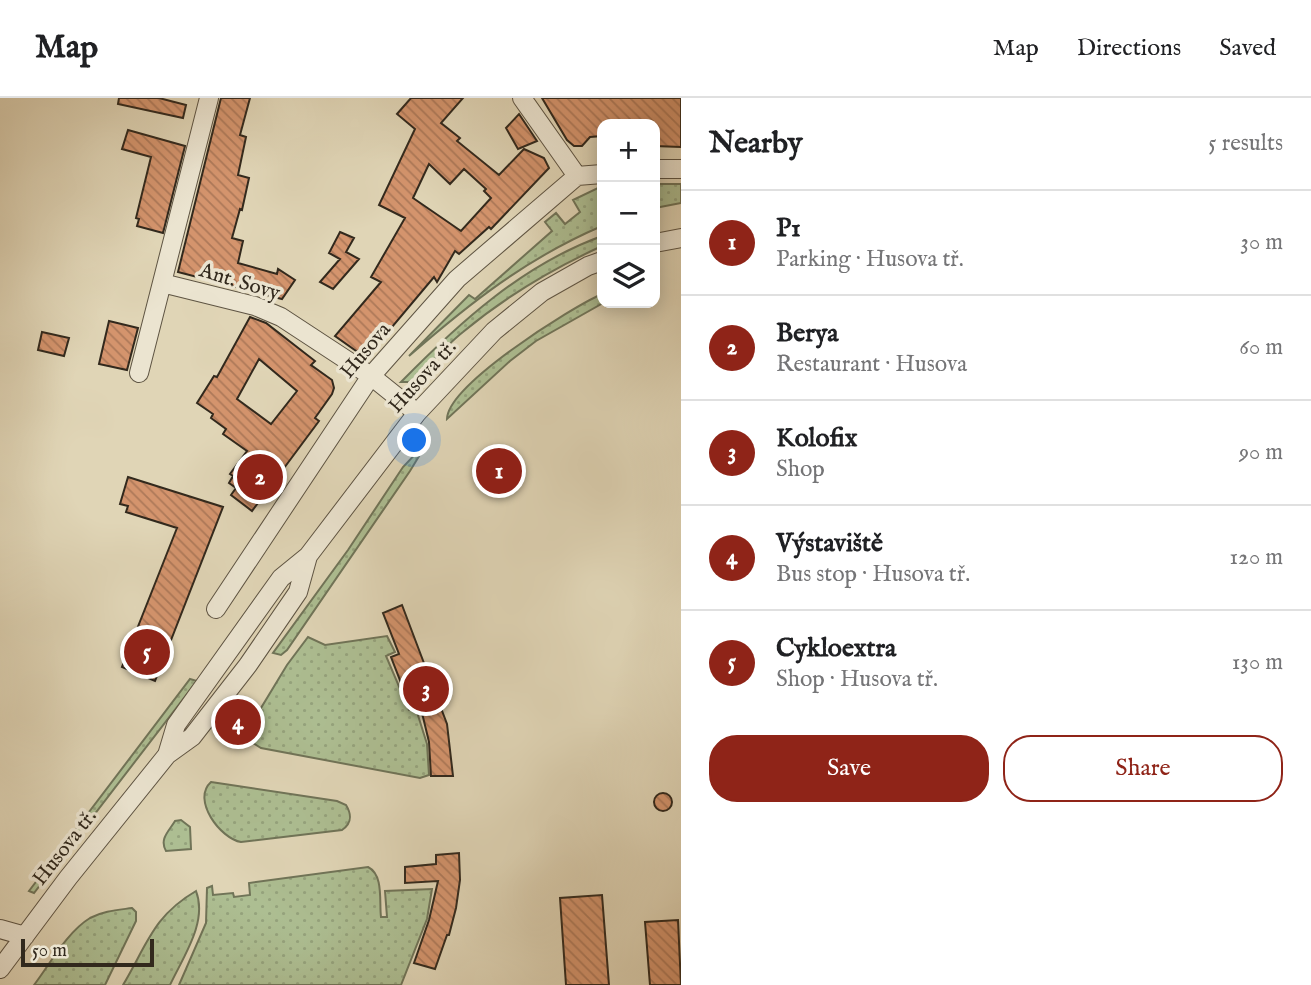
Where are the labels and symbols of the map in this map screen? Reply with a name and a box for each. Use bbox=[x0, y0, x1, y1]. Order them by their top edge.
street label: Ant. Sovy bbox=[195, 257, 284, 308]
street label: Husova bbox=[335, 317, 398, 385]
street label: Husova tř. bbox=[383, 335, 463, 419]
your location bbox=[397, 423, 431, 457]
pin: 1 bbox=[476, 445, 522, 497]
pin: 2 bbox=[237, 451, 283, 503]
pin: 5 bbox=[124, 626, 170, 678]
pin: 3 bbox=[403, 663, 449, 715]
pin: 4 bbox=[215, 696, 261, 748]
street label: Husova tř. bbox=[27, 804, 103, 891]
scale bar bbox=[21, 936, 154, 968]

